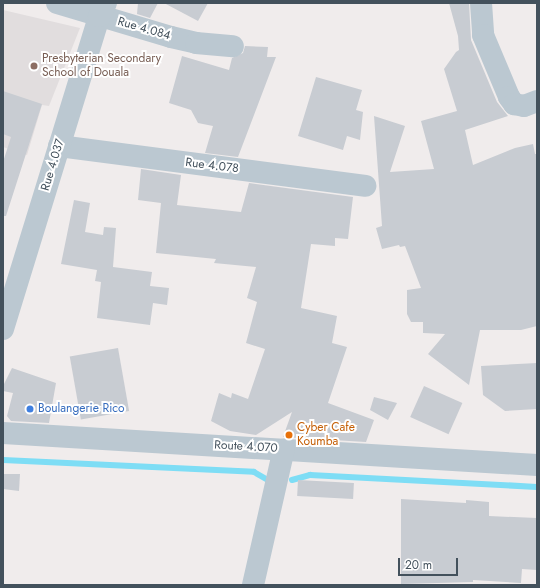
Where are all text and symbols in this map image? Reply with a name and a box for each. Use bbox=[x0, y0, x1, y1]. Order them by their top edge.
street label: Rue 4.084 bbox=[116, 15, 172, 43]
place label: Presbyterian Secondary School of Douala bbox=[42, 52, 161, 80]
marker: Presbyterian Secondary School of Douala bbox=[29, 61, 39, 71]
street label: Rue 4.037 bbox=[38, 137, 68, 193]
street label: Rue 4.078 bbox=[185, 156, 239, 176]
place label: Boulangerie Rico bbox=[38, 402, 125, 416]
marker: Boulangerie Rico bbox=[25, 404, 35, 414]
place label: Cyber Cafe Koumba bbox=[297, 421, 355, 449]
marker: Cyber Cafe Koumba bbox=[284, 430, 294, 440]
street label: Route 4.070 bbox=[214, 438, 278, 456]
scale bar bbox=[400, 550, 460, 576]
text: 20 m bbox=[405, 556, 432, 574]

